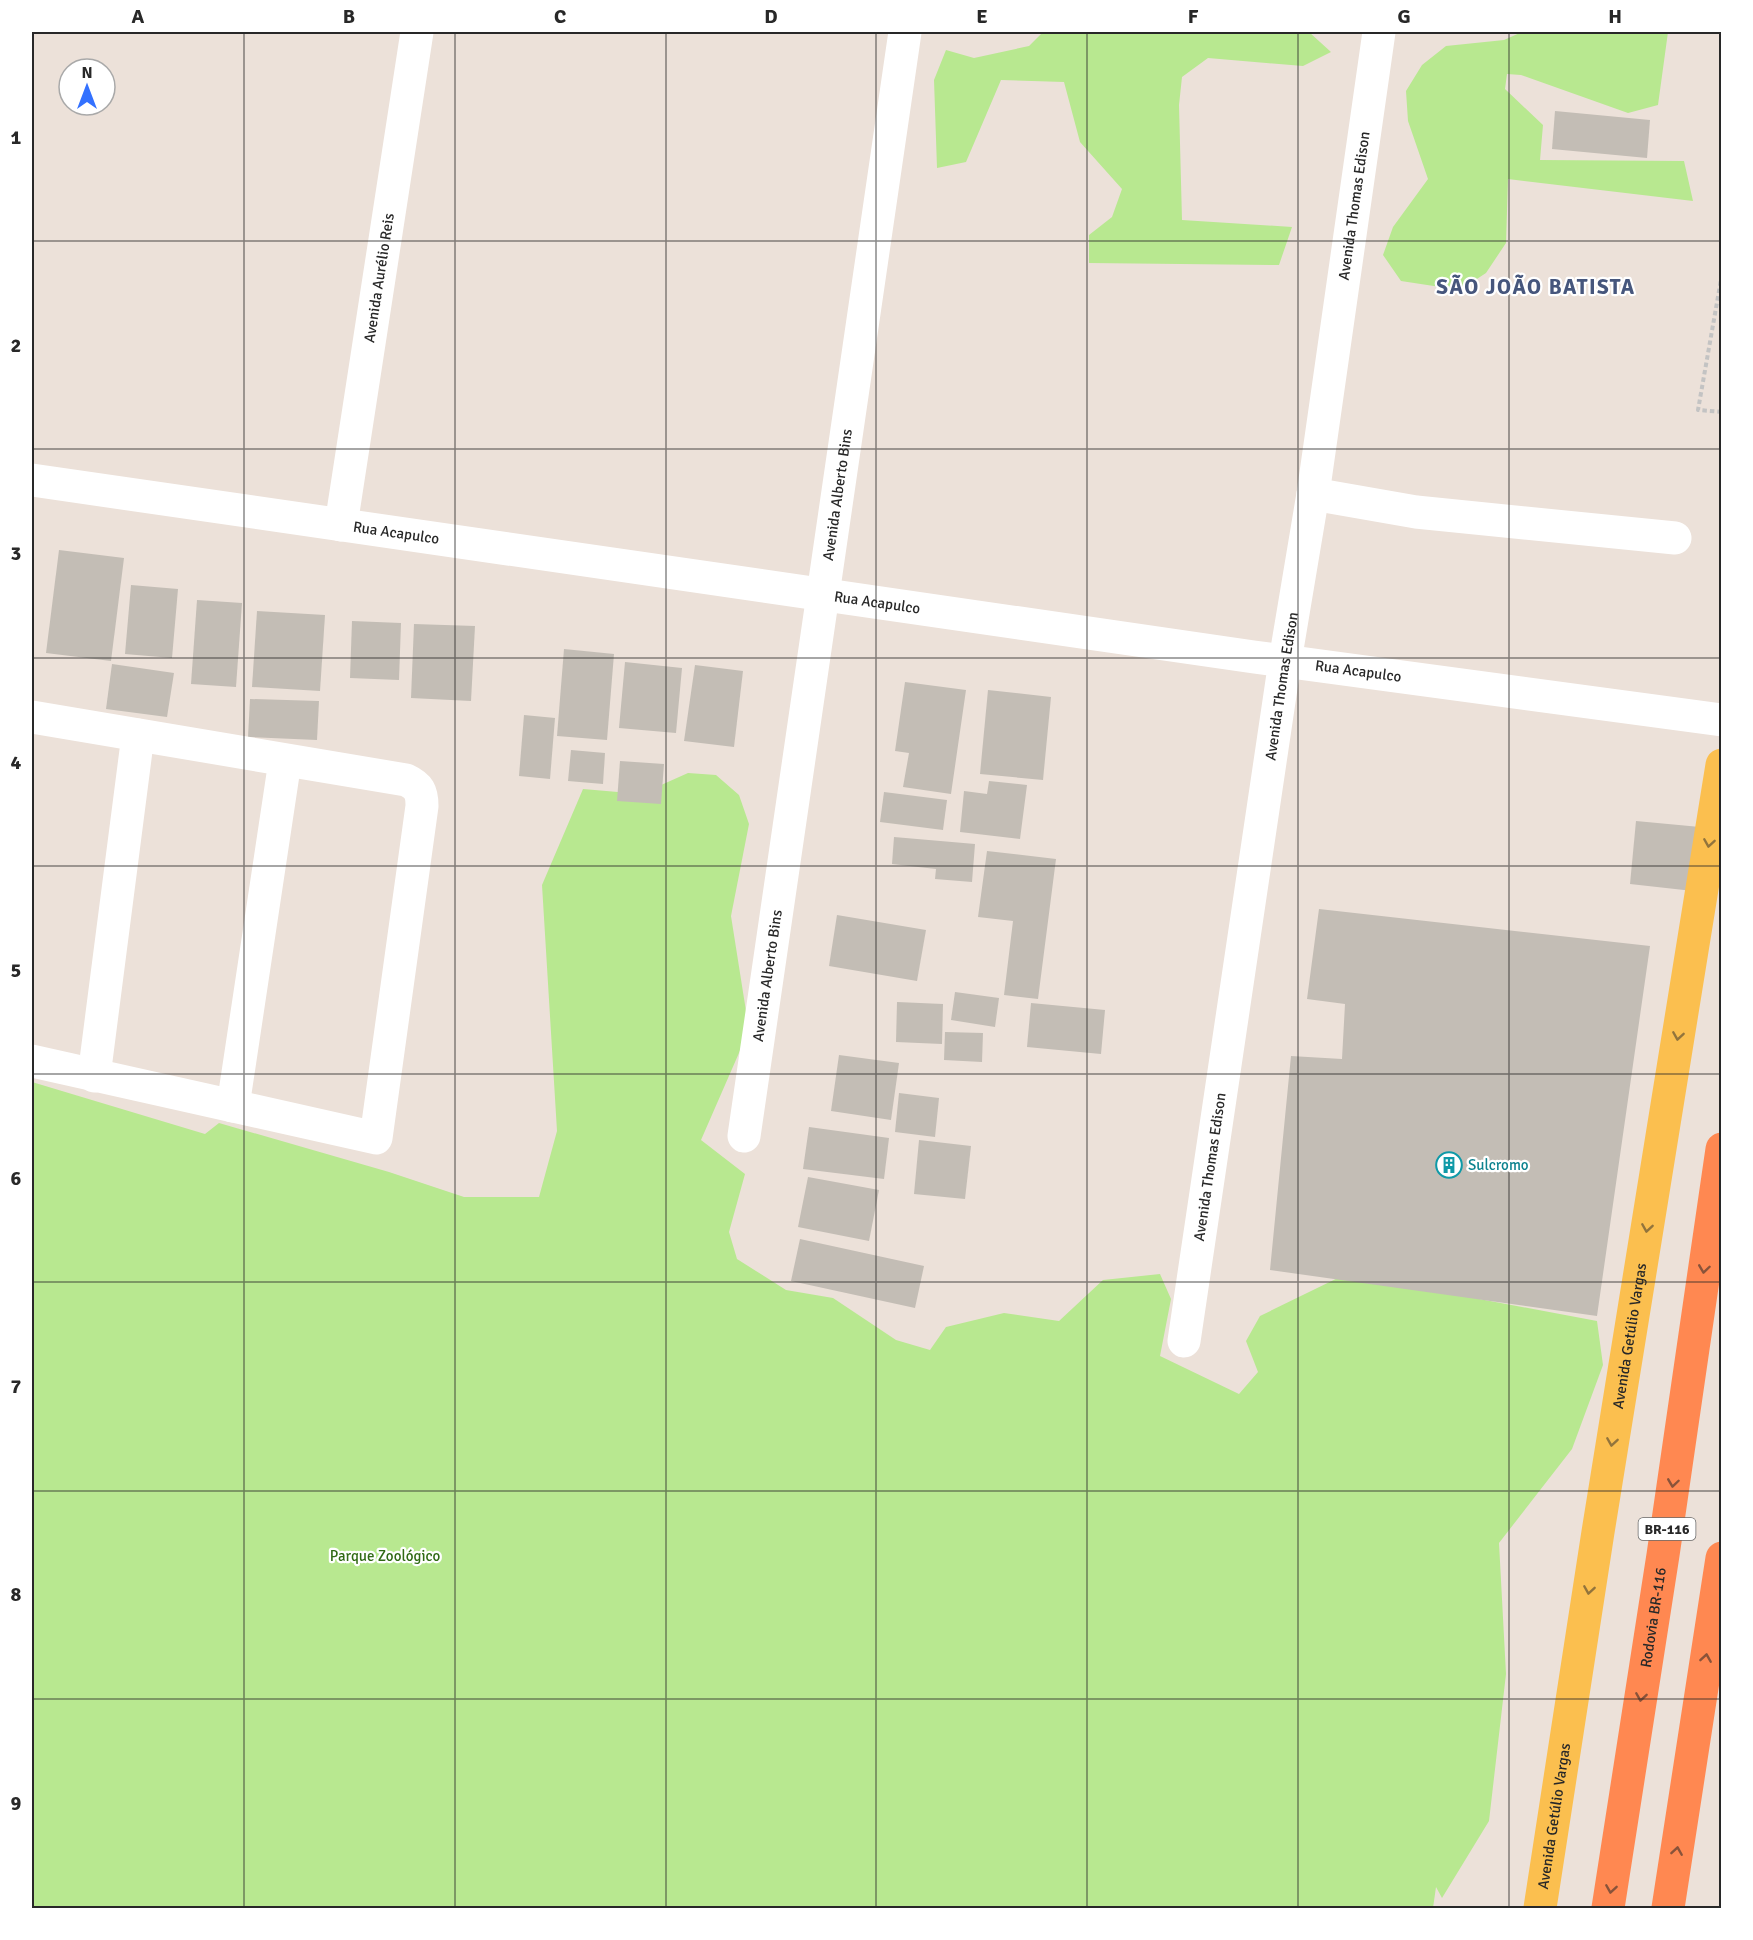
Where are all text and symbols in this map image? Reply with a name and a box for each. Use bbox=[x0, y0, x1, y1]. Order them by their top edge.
text: A bbox=[132, 4, 145, 29]
text: B bbox=[343, 4, 355, 29]
text: C bbox=[554, 4, 566, 29]
text: D bbox=[764, 4, 778, 29]
text: E bbox=[976, 4, 988, 29]
text: F bbox=[1188, 4, 1199, 29]
text: G bbox=[1397, 4, 1411, 29]
text: H bbox=[1608, 4, 1622, 29]
north arrow bbox=[57, 57, 117, 117]
text: N bbox=[81, 63, 93, 83]
text: 1 bbox=[11, 125, 22, 150]
street label: Avenida Thomas Edison bbox=[1335, 130, 1374, 281]
street label: Avenida Aurélio Reis bbox=[360, 212, 398, 344]
district label: SÃO JOÃO BATISTA bbox=[1436, 274, 1636, 300]
text: 2 bbox=[11, 333, 21, 358]
street label: Avenida Alberto Bins bbox=[819, 427, 856, 562]
street label: Rua Acapulco bbox=[352, 518, 441, 548]
text: 3 bbox=[11, 541, 21, 566]
street label: Rua Acapulco bbox=[833, 587, 922, 618]
street label: Avenida Thomas Edison bbox=[1261, 611, 1302, 762]
street label: Rua Acapulco bbox=[1314, 656, 1403, 686]
text: 4 bbox=[11, 750, 22, 775]
one-way arrow bbox=[1703, 838, 1716, 848]
street label: Avenida Alberto Bins bbox=[749, 908, 786, 1043]
text: 5 bbox=[11, 958, 21, 983]
one-way arrow bbox=[1672, 1031, 1684, 1041]
street label: Avenida Thomas Edison bbox=[1190, 1091, 1230, 1242]
building icon: Sulcromo bbox=[1434, 1150, 1464, 1180]
place label: Sulcromo bbox=[1468, 1156, 1529, 1174]
text: 6 bbox=[11, 1166, 22, 1191]
one-way arrow bbox=[1641, 1224, 1653, 1233]
street label: Avenida Getúlio Vargas bbox=[1609, 1261, 1650, 1410]
one-way arrow bbox=[1699, 1265, 1711, 1274]
text: 7 bbox=[11, 1374, 22, 1399]
one-way arrow bbox=[1607, 1437, 1619, 1446]
one-way arrow bbox=[1668, 1479, 1680, 1488]
road number: BR-116 bbox=[1638, 1518, 1696, 1540]
park label: Parque Zoológico bbox=[330, 1547, 440, 1565]
street label: Rodovia BR-116 bbox=[1637, 1566, 1670, 1669]
text: 8 bbox=[11, 1582, 22, 1607]
one-way arrow bbox=[1583, 1585, 1595, 1594]
one-way arrow bbox=[1700, 1653, 1712, 1663]
one-way arrow bbox=[1635, 1691, 1648, 1701]
street label: Avenida Getúlio Vargas bbox=[1534, 1741, 1574, 1890]
text: 9 bbox=[11, 1791, 22, 1816]
one-way arrow bbox=[1670, 1846, 1682, 1855]
one-way arrow bbox=[1606, 1885, 1618, 1894]

